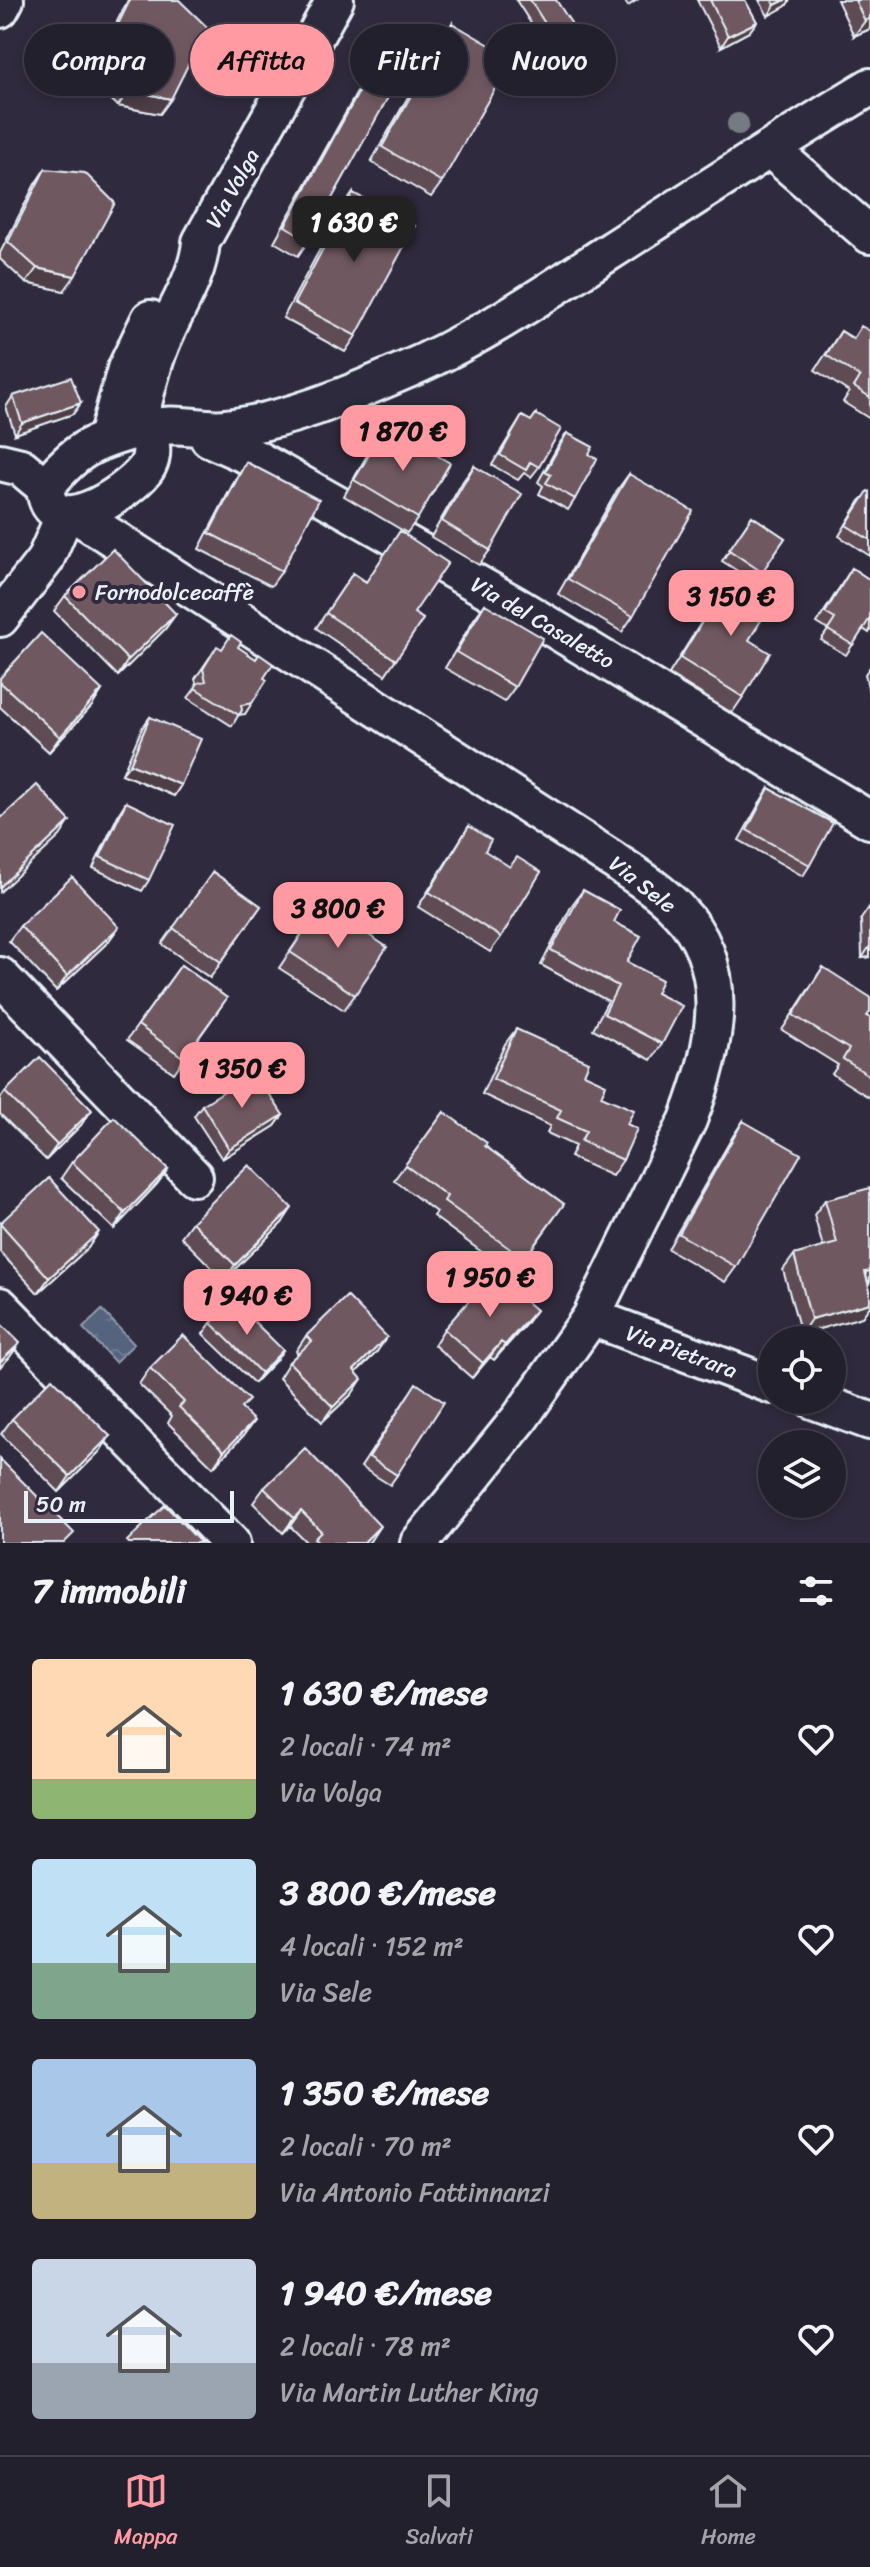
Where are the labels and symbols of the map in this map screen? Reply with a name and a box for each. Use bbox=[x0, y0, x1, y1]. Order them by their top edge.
street label: Via Volga bbox=[194, 141, 270, 235]
pin: 1 630 € bbox=[280, 196, 428, 264]
pin: 1 870 € bbox=[329, 405, 477, 473]
street label: Via del Casaletto bbox=[463, 565, 622, 680]
pin: 3 150 € bbox=[657, 570, 805, 638]
place label: Fornodolcecaffè bbox=[95, 573, 254, 612]
marker: Fornodolcecaffè bbox=[70, 583, 88, 601]
street label: Via Sele bbox=[600, 845, 685, 924]
pin: 3 800 € bbox=[264, 882, 412, 950]
pin: 1 350 € bbox=[168, 1042, 316, 1110]
pin: 1 950 € bbox=[416, 1251, 564, 1319]
pin: 1 940 € bbox=[173, 1269, 321, 1337]
street label: Via Pietrara bbox=[621, 1313, 743, 1390]
scale bar bbox=[24, 1487, 234, 1523]

